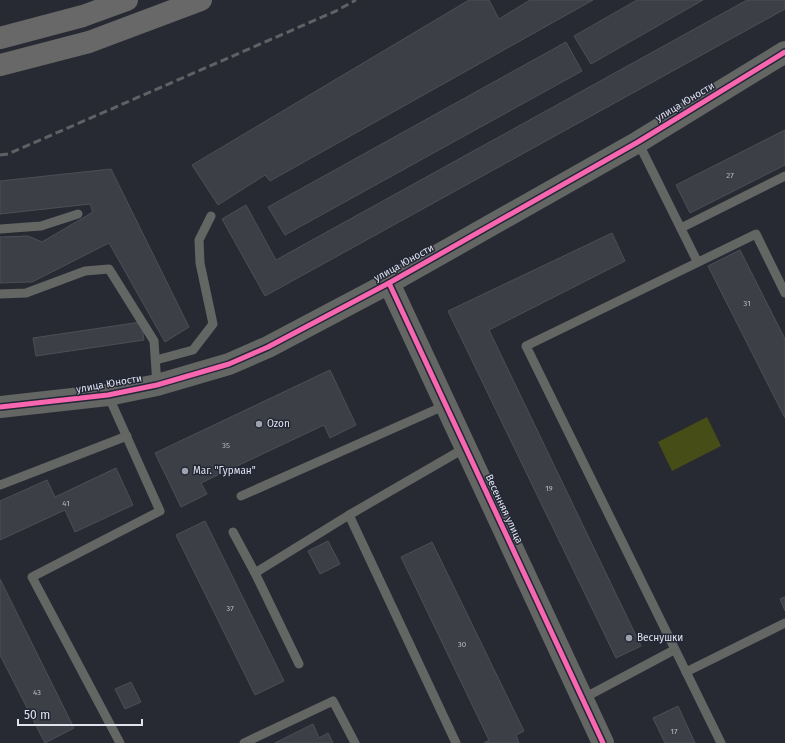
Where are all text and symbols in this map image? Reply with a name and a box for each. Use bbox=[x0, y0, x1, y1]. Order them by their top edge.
street label: улица Юности bbox=[653, 80, 717, 124]
house number: 27 bbox=[726, 171, 734, 180]
street label: улица Юности bbox=[372, 242, 436, 284]
house number: 31 bbox=[743, 299, 751, 308]
street label: улица Юности bbox=[75, 372, 143, 396]
place label: Ozon bbox=[267, 418, 290, 430]
marker: Ozon bbox=[254, 419, 264, 429]
house number: 35 bbox=[222, 441, 230, 450]
place label: Маг. "Гурман" bbox=[193, 465, 256, 477]
marker: Маг. "Гурман" bbox=[180, 466, 190, 476]
street label: Весенняя улица bbox=[483, 472, 525, 546]
house number: 19 bbox=[545, 484, 553, 493]
house number: 41 bbox=[62, 499, 70, 508]
house number: 37 bbox=[226, 604, 234, 613]
place label: Веснушки bbox=[637, 632, 683, 644]
marker: Веснушки bbox=[624, 633, 634, 643]
house number: 30 bbox=[458, 640, 467, 649]
house number: 43 bbox=[33, 688, 41, 697]
scale bar bbox=[18, 701, 142, 727]
text: 50 m bbox=[24, 708, 50, 722]
house number: 17 bbox=[670, 727, 678, 736]

